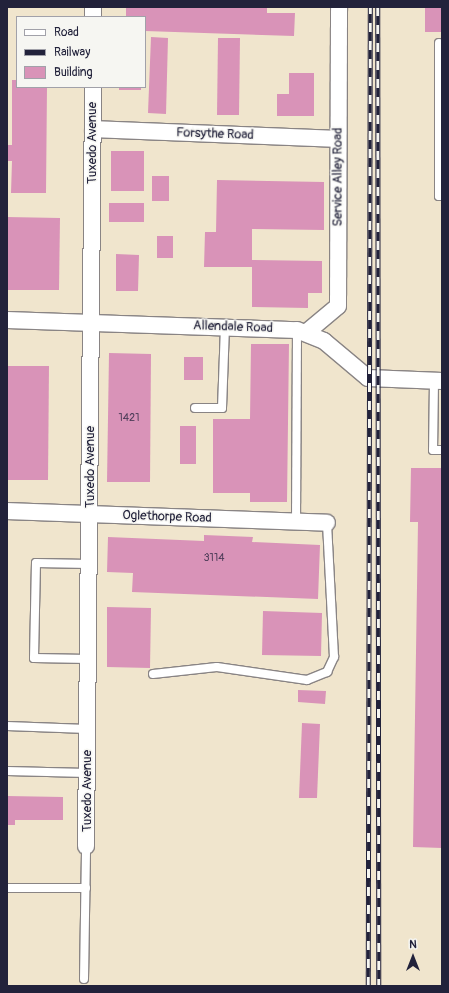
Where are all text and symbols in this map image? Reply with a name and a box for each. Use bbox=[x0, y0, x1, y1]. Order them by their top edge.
legend bbox=[16, 16, 146, 88]
text: Road bbox=[54, 25, 79, 40]
text: Railway bbox=[54, 45, 90, 60]
text: Building bbox=[54, 65, 93, 80]
street label: Tuxedo Avenue bbox=[84, 102, 100, 184]
street label: Forsythe Road bbox=[176, 125, 254, 143]
street label: Service Alley Road bbox=[330, 128, 346, 226]
street label: Allendale Road bbox=[193, 318, 273, 336]
house number: 1421 bbox=[118, 411, 140, 425]
street label: Tuxedo Avenue bbox=[82, 426, 98, 508]
street label: Oglethorpe Road bbox=[122, 508, 212, 526]
house number: 3114 bbox=[203, 551, 225, 565]
street label: Tuxedo Avenue bbox=[79, 750, 95, 832]
north arrow bbox=[393, 937, 433, 977]
text: N bbox=[409, 938, 417, 951]

